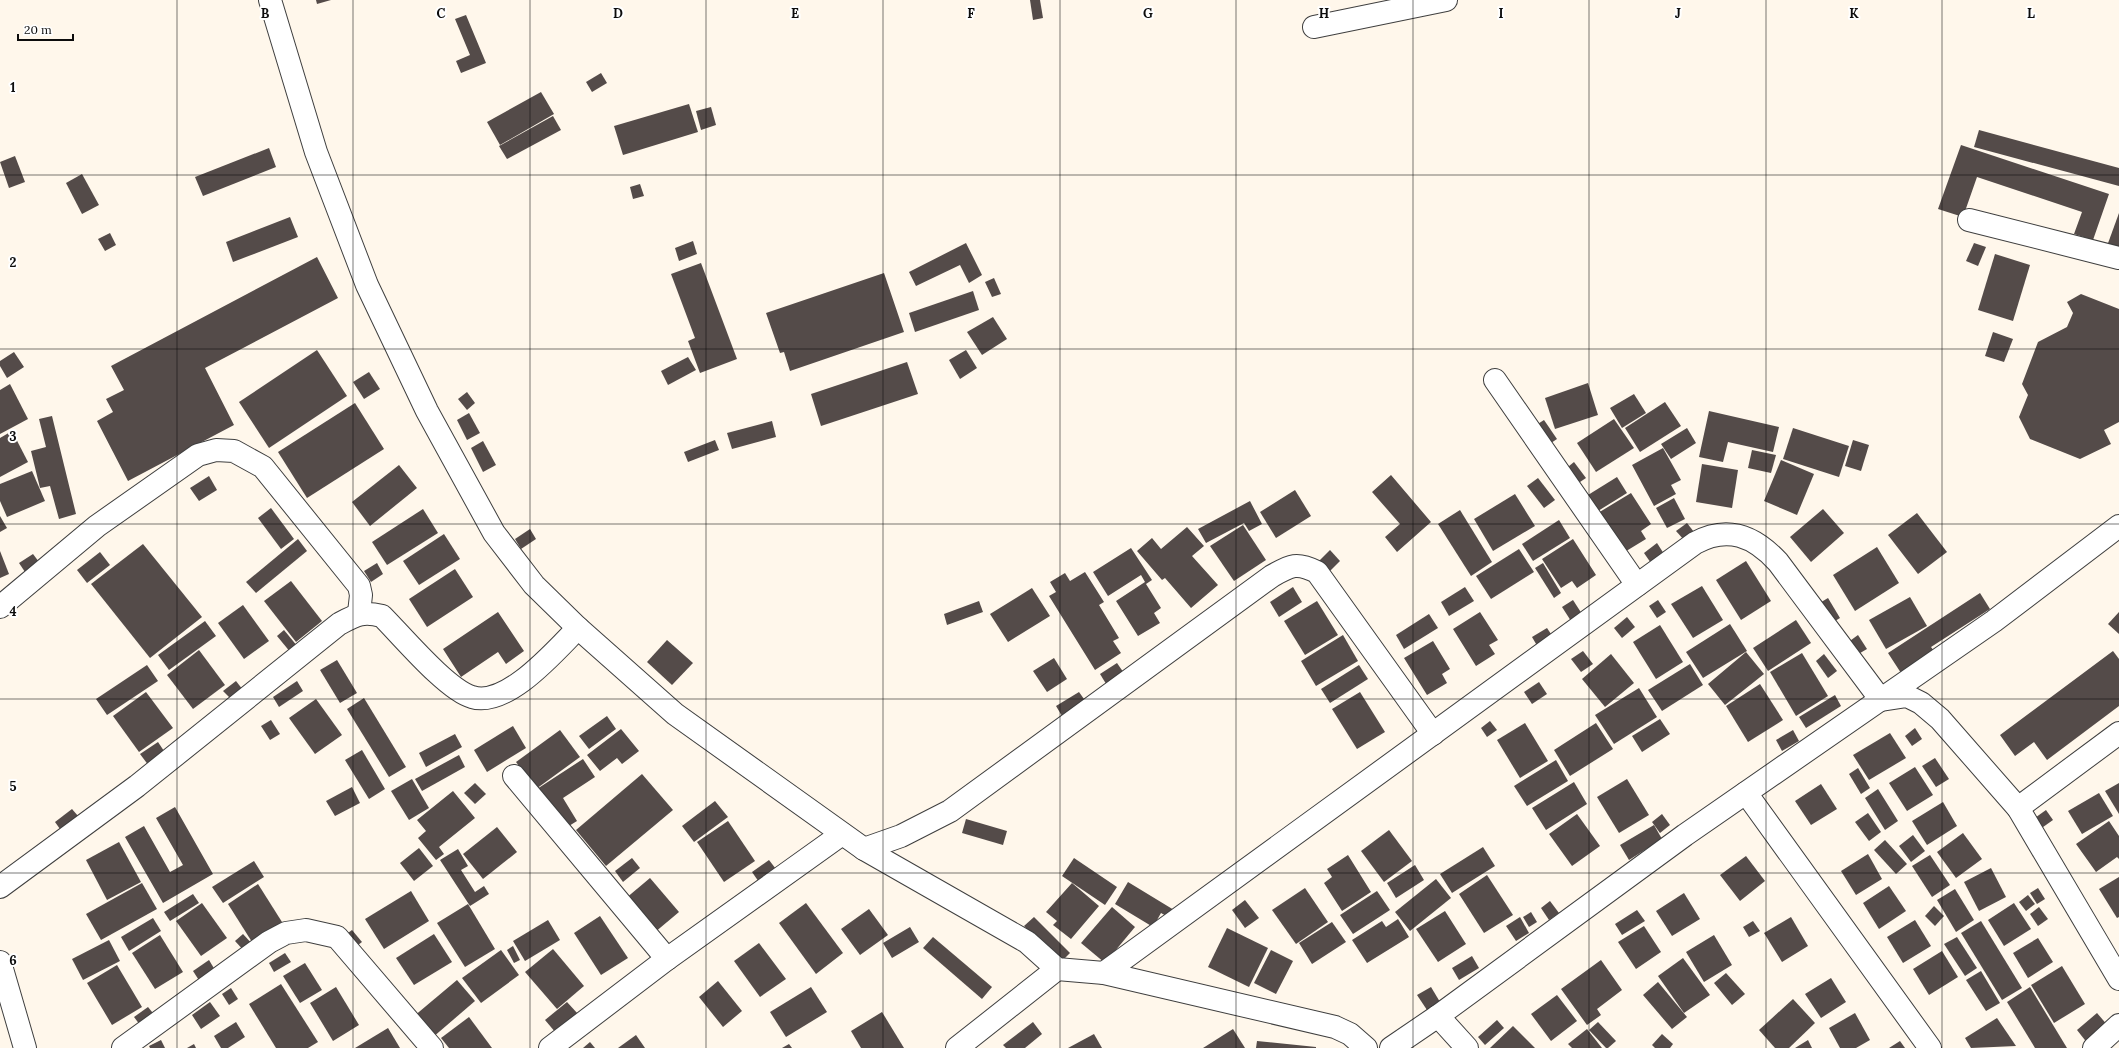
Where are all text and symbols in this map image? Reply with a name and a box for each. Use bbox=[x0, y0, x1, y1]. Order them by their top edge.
text: B bbox=[261, 5, 270, 22]
text: C bbox=[437, 5, 446, 22]
text: D bbox=[613, 5, 623, 22]
text: E bbox=[791, 5, 799, 22]
text: F bbox=[967, 5, 975, 22]
text: G bbox=[1143, 5, 1153, 22]
text: H bbox=[1319, 5, 1329, 22]
text: I bbox=[1498, 5, 1504, 22]
text: J bbox=[1675, 5, 1681, 22]
text: K bbox=[1849, 5, 1859, 22]
text: L bbox=[2027, 5, 2035, 22]
scale bar bbox=[18, 16, 73, 42]
text: 20 m bbox=[24, 22, 52, 37]
text: 1 bbox=[10, 79, 16, 96]
text: 2 bbox=[10, 254, 17, 271]
text: 3 bbox=[9, 428, 17, 445]
text: 4 bbox=[9, 603, 17, 620]
text: 5 bbox=[9, 778, 17, 795]
text: 6 bbox=[9, 952, 17, 969]

